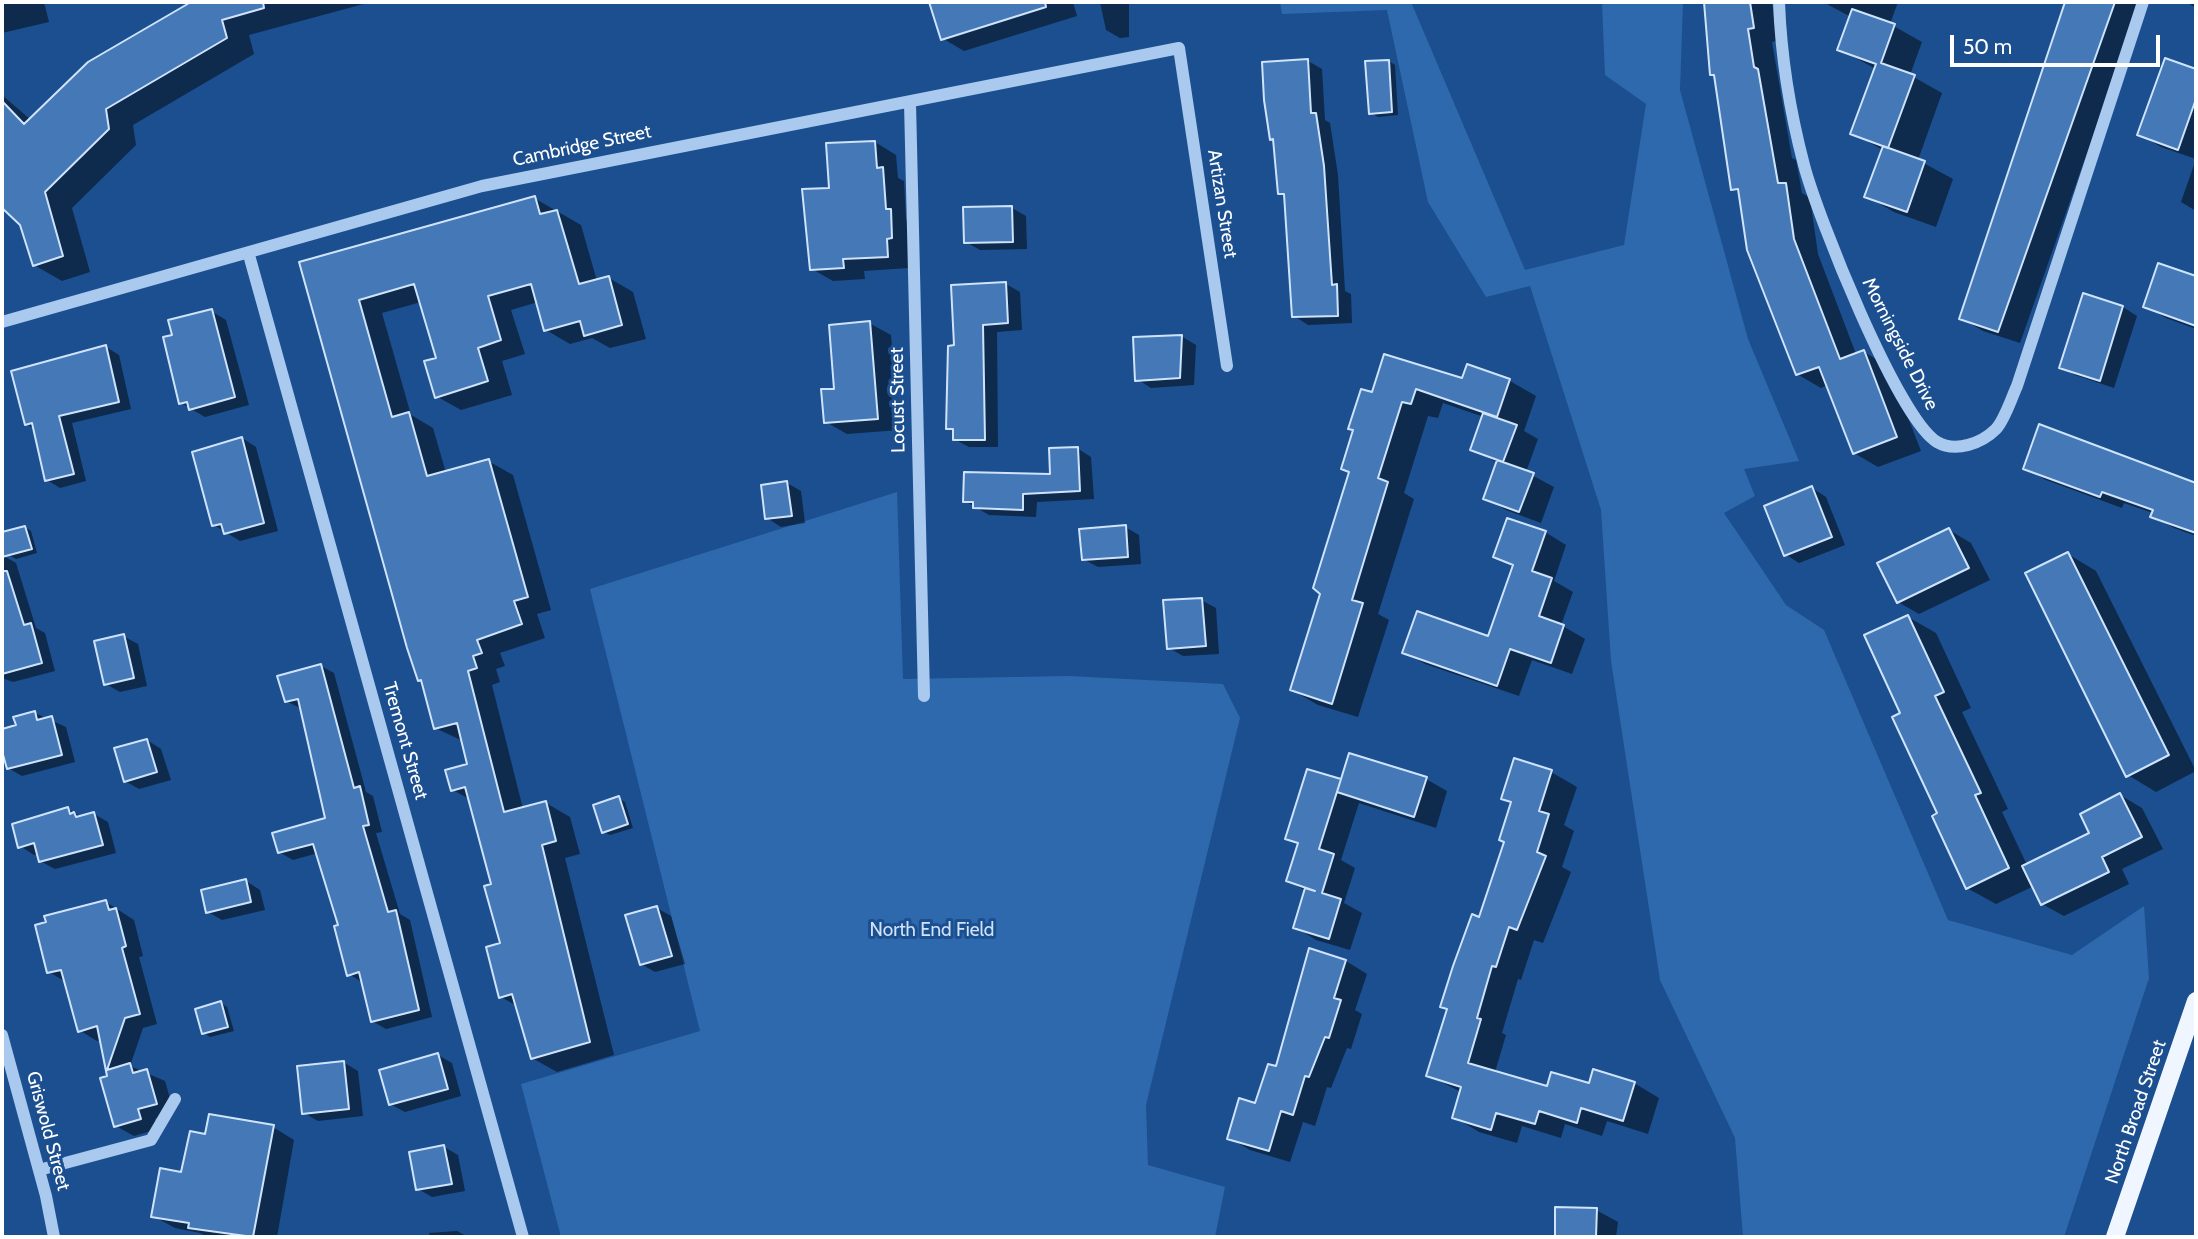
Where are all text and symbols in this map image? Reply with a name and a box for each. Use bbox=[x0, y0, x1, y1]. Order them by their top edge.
scale bar bbox=[1953, 21, 2163, 65]
text: 50 m bbox=[1963, 34, 2012, 59]
street label: Cambridge Street bbox=[511, 120, 653, 172]
street label: Artizan Street bbox=[1202, 148, 1242, 260]
street label: Morningside Drive bbox=[1857, 274, 1943, 414]
street label: Locust Street bbox=[886, 347, 910, 453]
street label: Tremont Street bbox=[377, 680, 433, 802]
park label: North End Field bbox=[870, 919, 994, 941]
street label: North Broad Street bbox=[2101, 1037, 2171, 1187]
street label: Griswold Street bbox=[21, 1069, 75, 1193]

